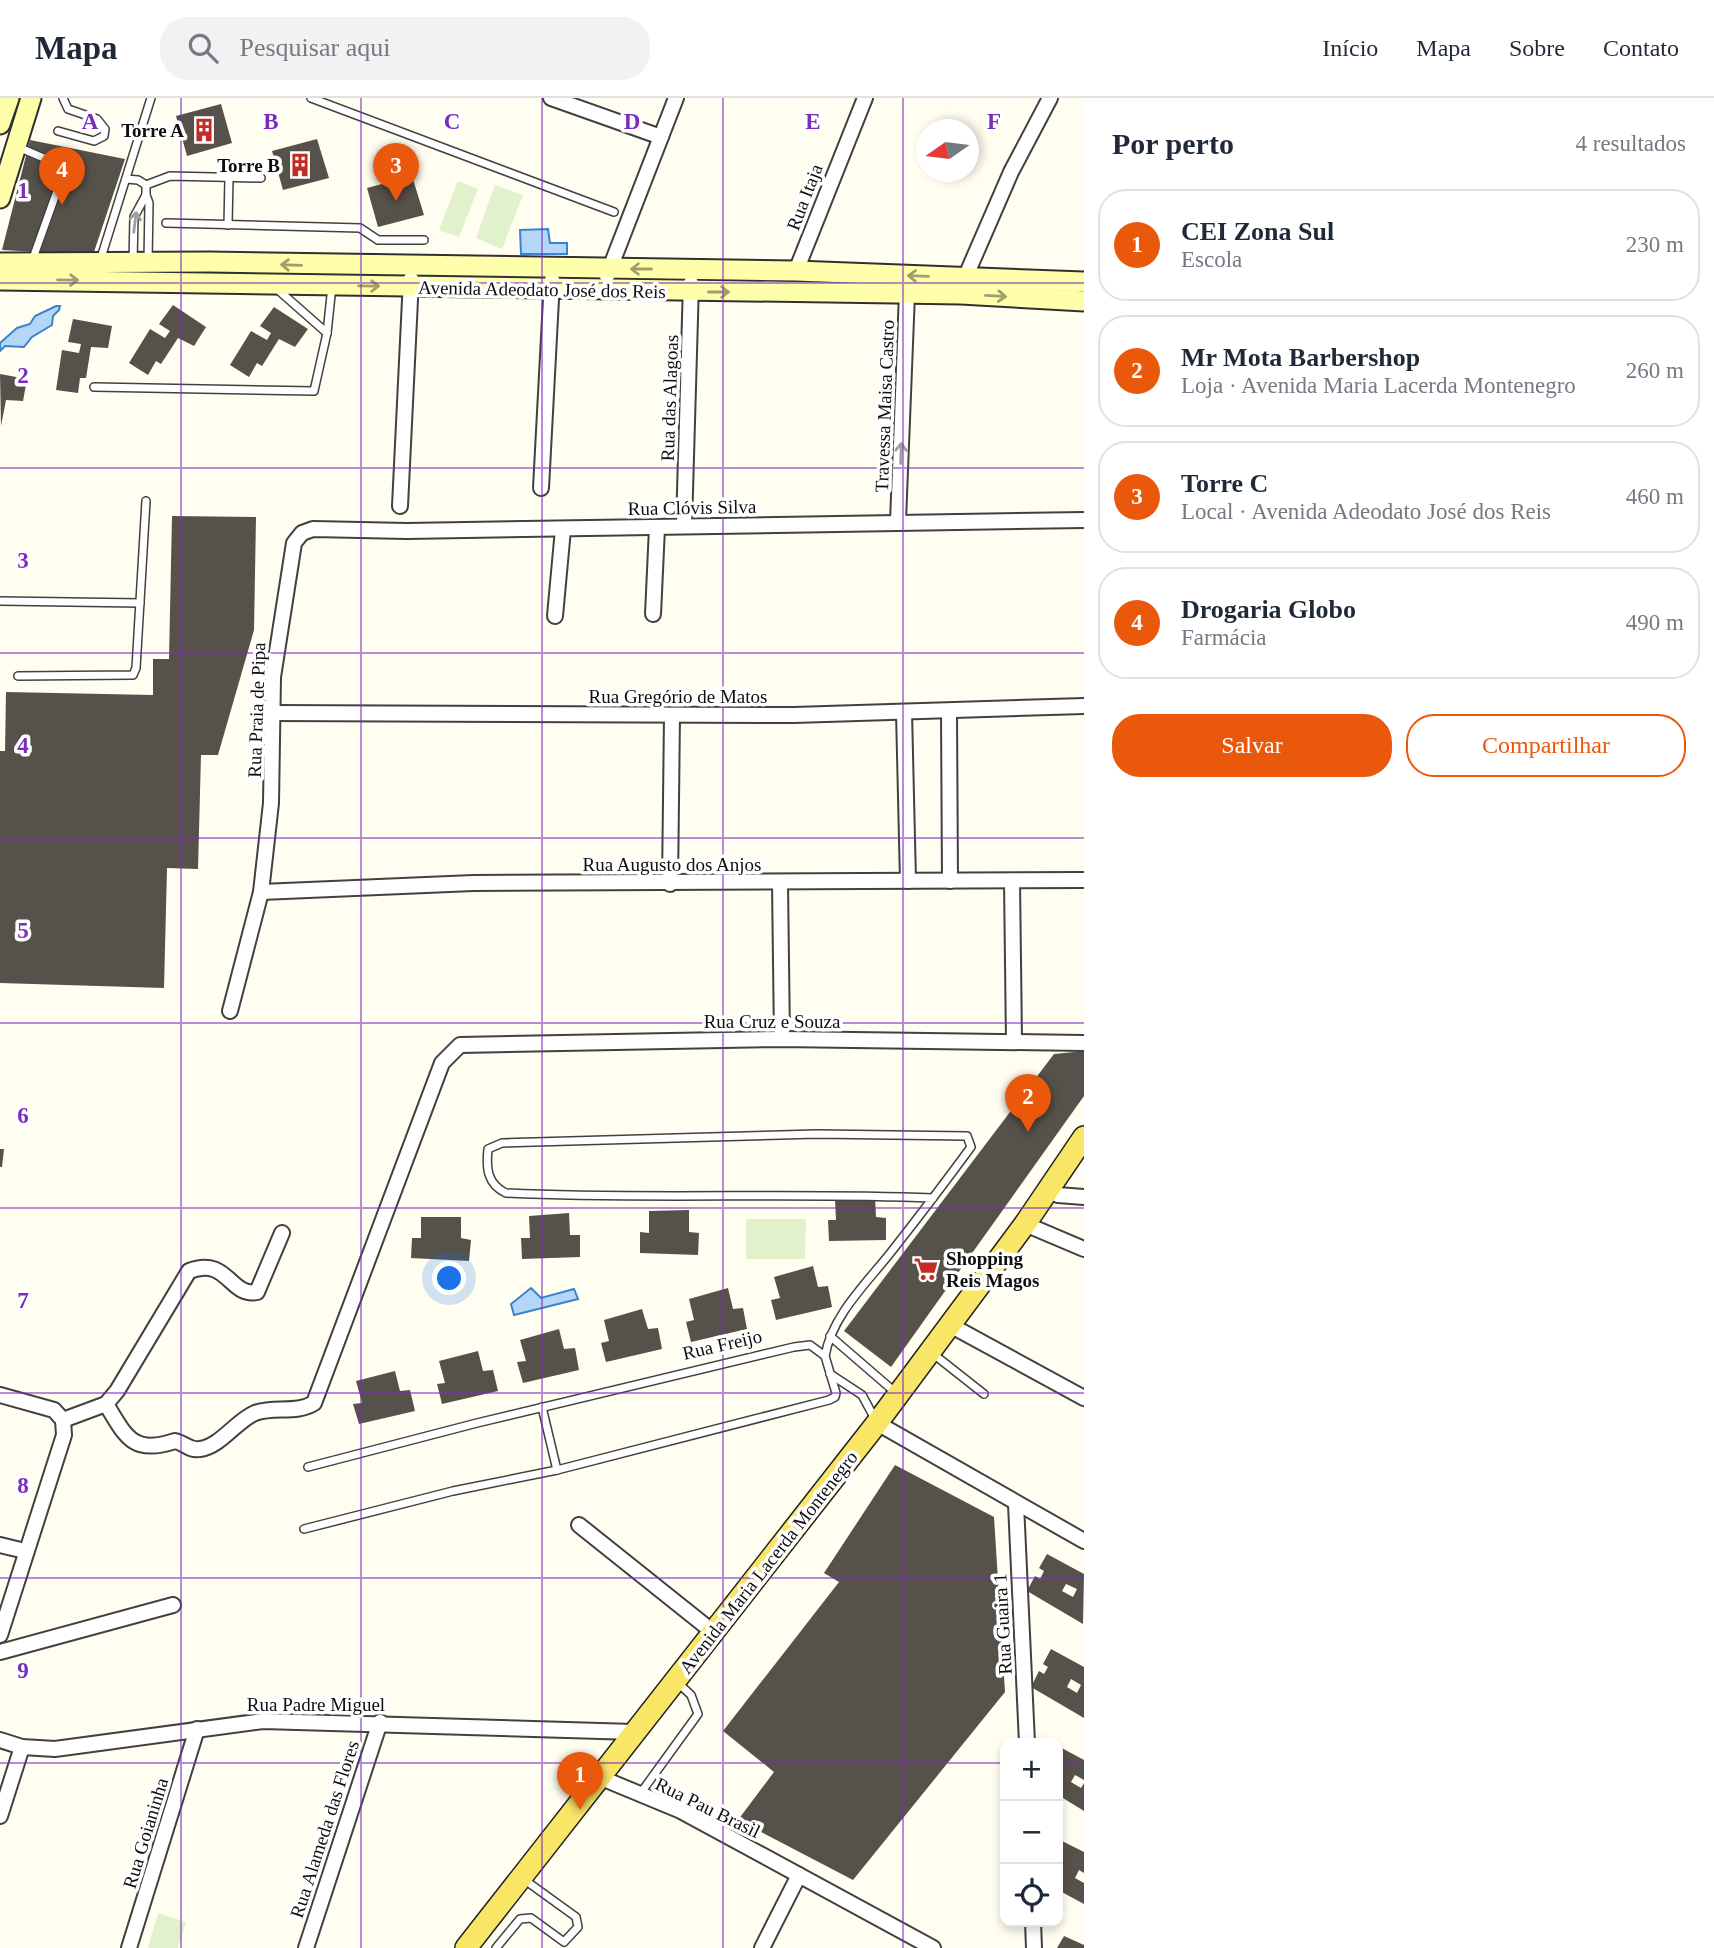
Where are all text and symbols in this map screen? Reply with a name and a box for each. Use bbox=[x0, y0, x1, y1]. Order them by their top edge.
search box bbox=[160, 17, 650, 80]
icon: search bbox=[184, 29, 222, 67]
text: Mapa bbox=[35, 30, 118, 66]
text: Pesquisar aqui bbox=[240, 33, 390, 62]
text: Início bbox=[1322, 35, 1378, 61]
text: Mapa bbox=[1416, 35, 1471, 61]
text: Sobre bbox=[1509, 35, 1565, 61]
text: Contato bbox=[1603, 35, 1679, 61]
text: A bbox=[82, 109, 99, 134]
text: B bbox=[263, 109, 279, 134]
text: C bbox=[444, 109, 460, 134]
text: D bbox=[624, 109, 640, 134]
text: E bbox=[805, 109, 821, 134]
text: F bbox=[987, 109, 1001, 134]
building icon: Torre A bbox=[190, 116, 218, 144]
north arrow bbox=[916, 119, 979, 182]
place label: Torre A bbox=[121, 120, 184, 141]
text: Por perto bbox=[1112, 127, 1234, 160]
text: 4 resultados bbox=[1575, 131, 1686, 156]
pin: 3 bbox=[373, 143, 419, 201]
pin: 4 bbox=[39, 147, 85, 205]
building icon: Torre B bbox=[286, 151, 314, 179]
place label: Torre B bbox=[217, 155, 280, 176]
street label: Rua Itaja bbox=[782, 161, 827, 233]
text: 1 bbox=[17, 178, 29, 203]
one-way arrow bbox=[129, 211, 142, 234]
text: CEI Zona Sul bbox=[1181, 217, 1334, 246]
text: 1 bbox=[1131, 232, 1143, 257]
text: 230 m bbox=[1626, 232, 1684, 257]
text: Escola bbox=[1181, 247, 1242, 272]
one-way arrow bbox=[280, 258, 303, 271]
one-way arrow bbox=[630, 263, 653, 276]
one-way arrow bbox=[907, 269, 930, 282]
one-way arrow bbox=[56, 273, 79, 287]
street label: Avenida Adeodato José dos Reis bbox=[418, 277, 666, 302]
one-way arrow bbox=[357, 279, 380, 293]
one-way arrow bbox=[707, 285, 730, 299]
one-way arrow bbox=[984, 289, 1007, 302]
street label: Travessa Maisa Castro bbox=[871, 320, 898, 493]
street label: Rua das Alagoas bbox=[657, 334, 682, 462]
text: Mr Mota Barbershop bbox=[1181, 343, 1420, 372]
text: 2 bbox=[1131, 358, 1143, 383]
text: 260 m bbox=[1626, 358, 1684, 383]
text: 2 bbox=[17, 363, 29, 388]
text: Loja · Avenida Maria Lacerda Montenegro bbox=[1181, 373, 1576, 398]
one-way arrow bbox=[895, 442, 908, 465]
text: Torre C bbox=[1181, 469, 1268, 498]
text: 3 bbox=[1131, 484, 1143, 509]
text: 460 m bbox=[1626, 484, 1684, 509]
street label: Rua Clóvis Silva bbox=[627, 496, 757, 519]
text: Local · Avenida Adeodato José dos Reis bbox=[1181, 499, 1551, 524]
text: 3 bbox=[17, 548, 29, 573]
text: Drogaria Globo bbox=[1181, 595, 1356, 624]
text: 4 bbox=[1131, 610, 1143, 635]
text: 490 m bbox=[1626, 610, 1684, 635]
text: Farmácia bbox=[1181, 625, 1267, 650]
street label: Rua Praia de Pipa bbox=[244, 641, 269, 778]
street label: Rua Gregório de Matos bbox=[589, 686, 767, 707]
button: Salvar bbox=[1112, 714, 1392, 777]
button: Compartilhar bbox=[1406, 714, 1686, 777]
text: 4 bbox=[17, 733, 29, 758]
street label: Rua Augusto dos Anjos bbox=[583, 854, 761, 875]
text: 5 bbox=[17, 918, 29, 943]
street label: Rua Cruz e Souza bbox=[704, 1011, 841, 1032]
pin: 2 bbox=[1005, 1074, 1051, 1132]
text: 6 bbox=[17, 1103, 29, 1128]
place label: Shopping Reis Magos bbox=[946, 1248, 1039, 1291]
supermarket icon: Shopping Reis Magos bbox=[912, 1255, 940, 1283]
your location bbox=[432, 1261, 466, 1295]
text: 7 bbox=[17, 1288, 29, 1313]
street label: Rua Freijo bbox=[680, 1325, 764, 1364]
street label: Avenida Maria Lacerda Montenegro bbox=[675, 1447, 862, 1678]
text: 8 bbox=[17, 1473, 29, 1498]
street label: Rua Guaira 1 bbox=[989, 1573, 1016, 1675]
text: 9 bbox=[17, 1658, 29, 1683]
street label: Rua Padre Miguel bbox=[247, 1694, 385, 1715]
street label: Rua Alameda das Flores bbox=[286, 1738, 363, 1920]
map controls bbox=[1000, 1738, 1063, 1927]
button: + bbox=[1000, 1738, 1063, 1801]
pin: 1 bbox=[557, 1752, 603, 1810]
street label: Rua Pau Brasil bbox=[652, 1773, 764, 1842]
street label: Rua Goianinha bbox=[119, 1775, 172, 1891]
button: − bbox=[1000, 1801, 1063, 1864]
button: locate bbox=[1000, 1864, 1063, 1927]

